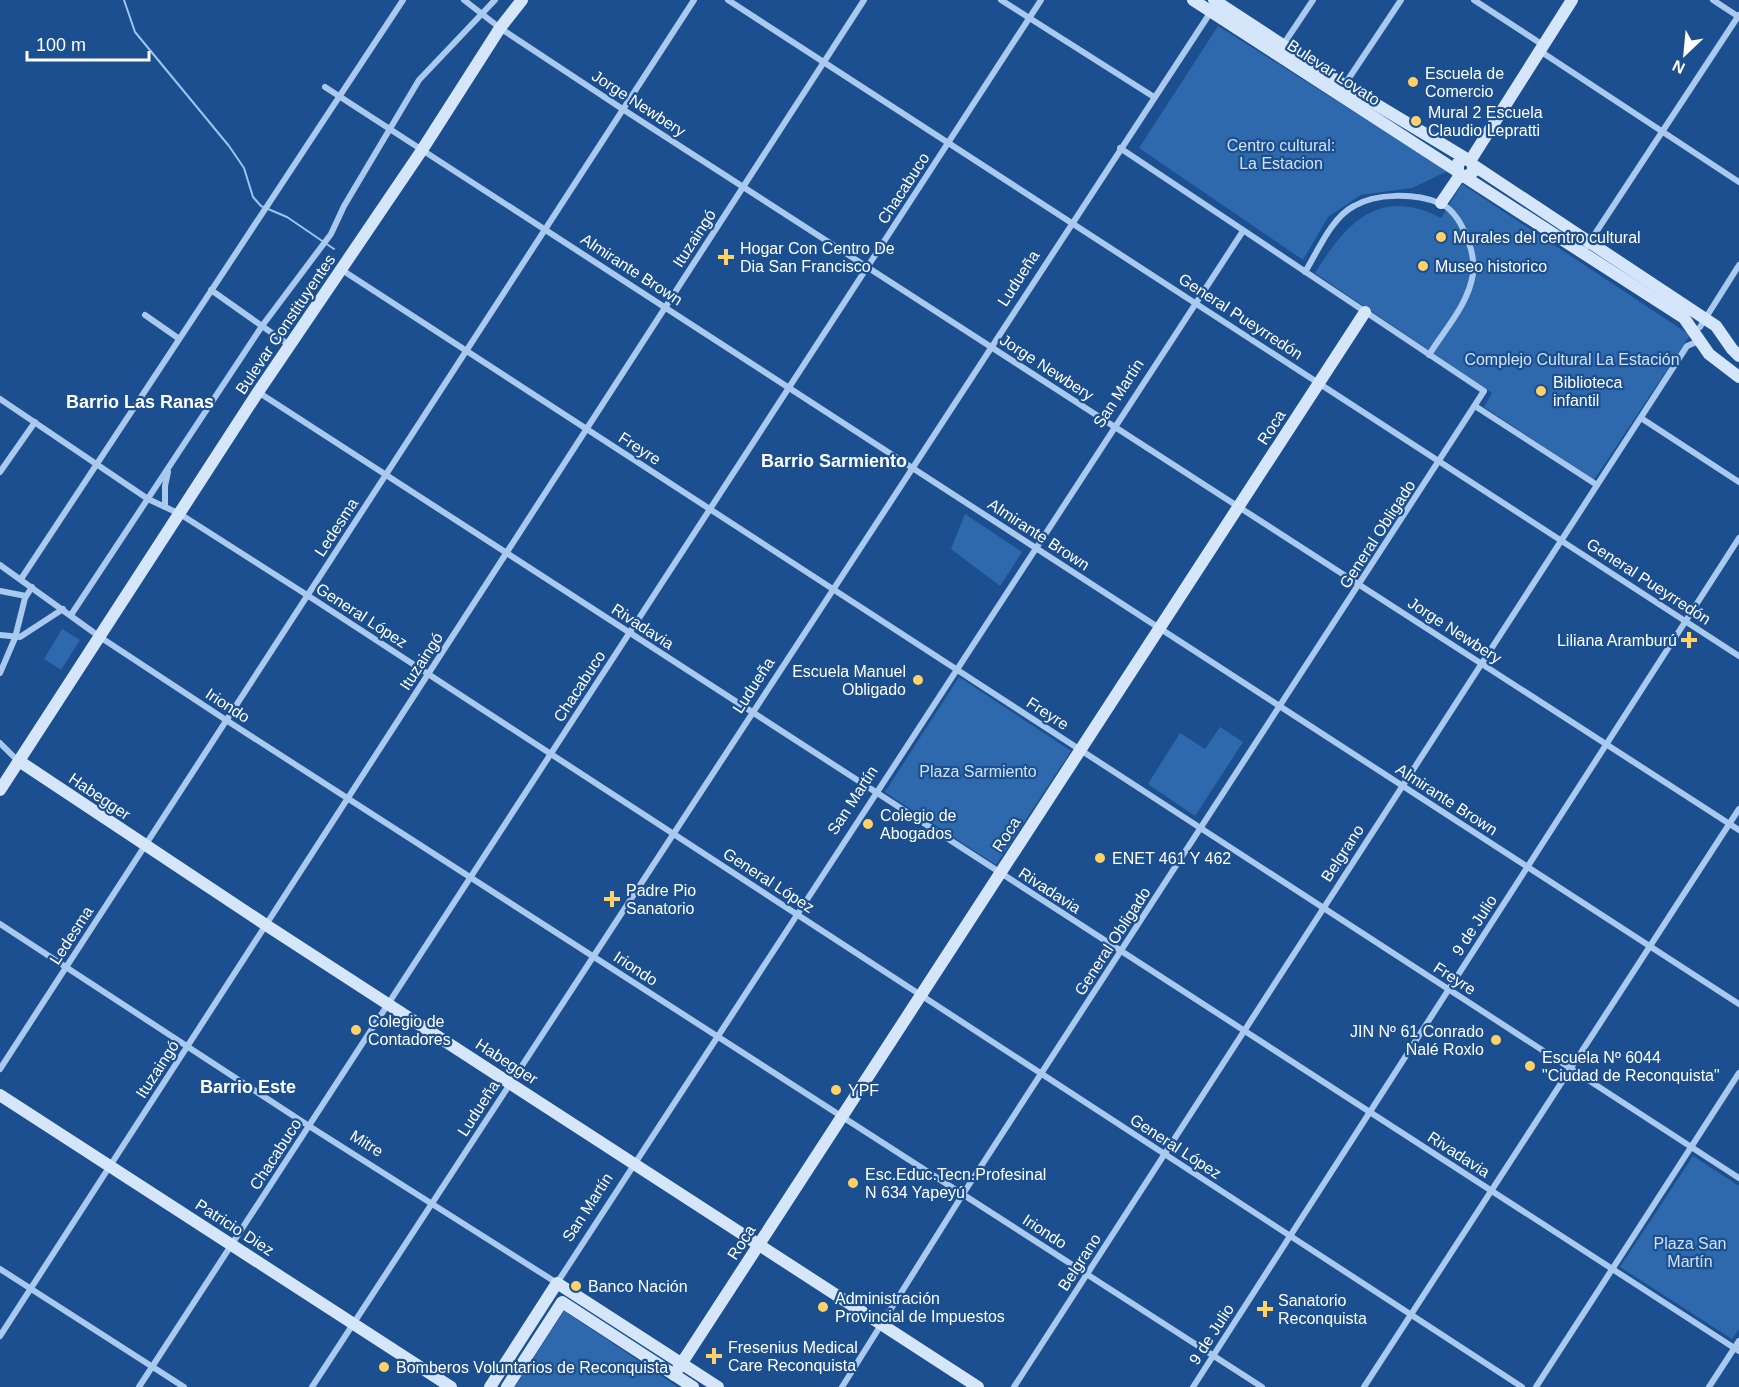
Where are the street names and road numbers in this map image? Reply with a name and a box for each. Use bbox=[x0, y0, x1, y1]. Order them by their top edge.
street label: Bulevar Lovato bbox=[1284, 36, 1383, 109]
street label: Jorge Newbery bbox=[589, 67, 688, 140]
street label: Chacabuco bbox=[874, 150, 933, 227]
street label: Ituzaingó bbox=[670, 206, 719, 270]
street label: Almirante Brown bbox=[578, 230, 686, 309]
street label: Ludueña bbox=[994, 247, 1043, 309]
street label: Bulevar Constituyentes bbox=[232, 251, 338, 397]
street label: General Pueyrredón bbox=[1176, 270, 1306, 363]
street label: Jorge Newbery bbox=[997, 331, 1096, 404]
street label: San Martín bbox=[1090, 356, 1147, 431]
street label: Roca bbox=[1254, 407, 1289, 448]
street label: Freyre bbox=[616, 429, 664, 468]
street label: General Obligado bbox=[1336, 477, 1419, 591]
street label: Ledesma bbox=[311, 495, 362, 560]
street label: Almirante Brown bbox=[985, 495, 1093, 574]
street label: General Pueyrredón bbox=[1584, 535, 1714, 628]
street label: General López bbox=[313, 580, 410, 651]
street label: Jorge Newbery bbox=[1405, 594, 1504, 667]
street label: Rivadavia bbox=[609, 600, 677, 653]
street label: Ituzaingó bbox=[397, 629, 446, 693]
street label: Chacabuco bbox=[550, 648, 609, 725]
street label: Ludueña bbox=[729, 654, 778, 716]
street label: Iriondo bbox=[203, 685, 253, 726]
street label: Freyre bbox=[1024, 694, 1072, 733]
street label: Almirante Brown bbox=[1393, 760, 1501, 839]
street label: San Martín bbox=[824, 763, 881, 838]
street label: Habegger bbox=[66, 770, 134, 823]
street label: Roca bbox=[989, 814, 1024, 855]
street label: Belgrano bbox=[1318, 822, 1367, 885]
street label: General López bbox=[720, 845, 817, 916]
street label: Rivadavia bbox=[1016, 864, 1084, 917]
street label: General Obligado bbox=[1071, 884, 1154, 998]
street label: 9 de Julio bbox=[1449, 892, 1500, 959]
street label: Ledesma bbox=[46, 903, 97, 968]
street label: Iriondo bbox=[611, 948, 661, 989]
street label: Freyre bbox=[1431, 959, 1479, 998]
street label: Habegger bbox=[473, 1035, 541, 1088]
street label: Ituzaingó bbox=[133, 1037, 182, 1101]
street label: Ludueña bbox=[454, 1077, 503, 1139]
street label: General López bbox=[1127, 1111, 1224, 1182]
street label: Chacabuco bbox=[246, 1116, 305, 1193]
street label: Mitre bbox=[347, 1127, 386, 1160]
street label: Rivadavia bbox=[1425, 1128, 1493, 1181]
street label: San Martín bbox=[559, 1170, 616, 1245]
street label: Patricio Diez bbox=[192, 1196, 277, 1259]
street label: Iriondo bbox=[1020, 1211, 1070, 1252]
street label: Roca bbox=[724, 1222, 759, 1263]
street label: Belgrano bbox=[1055, 1231, 1104, 1294]
street label: 9 de Julio bbox=[1186, 1301, 1237, 1368]

